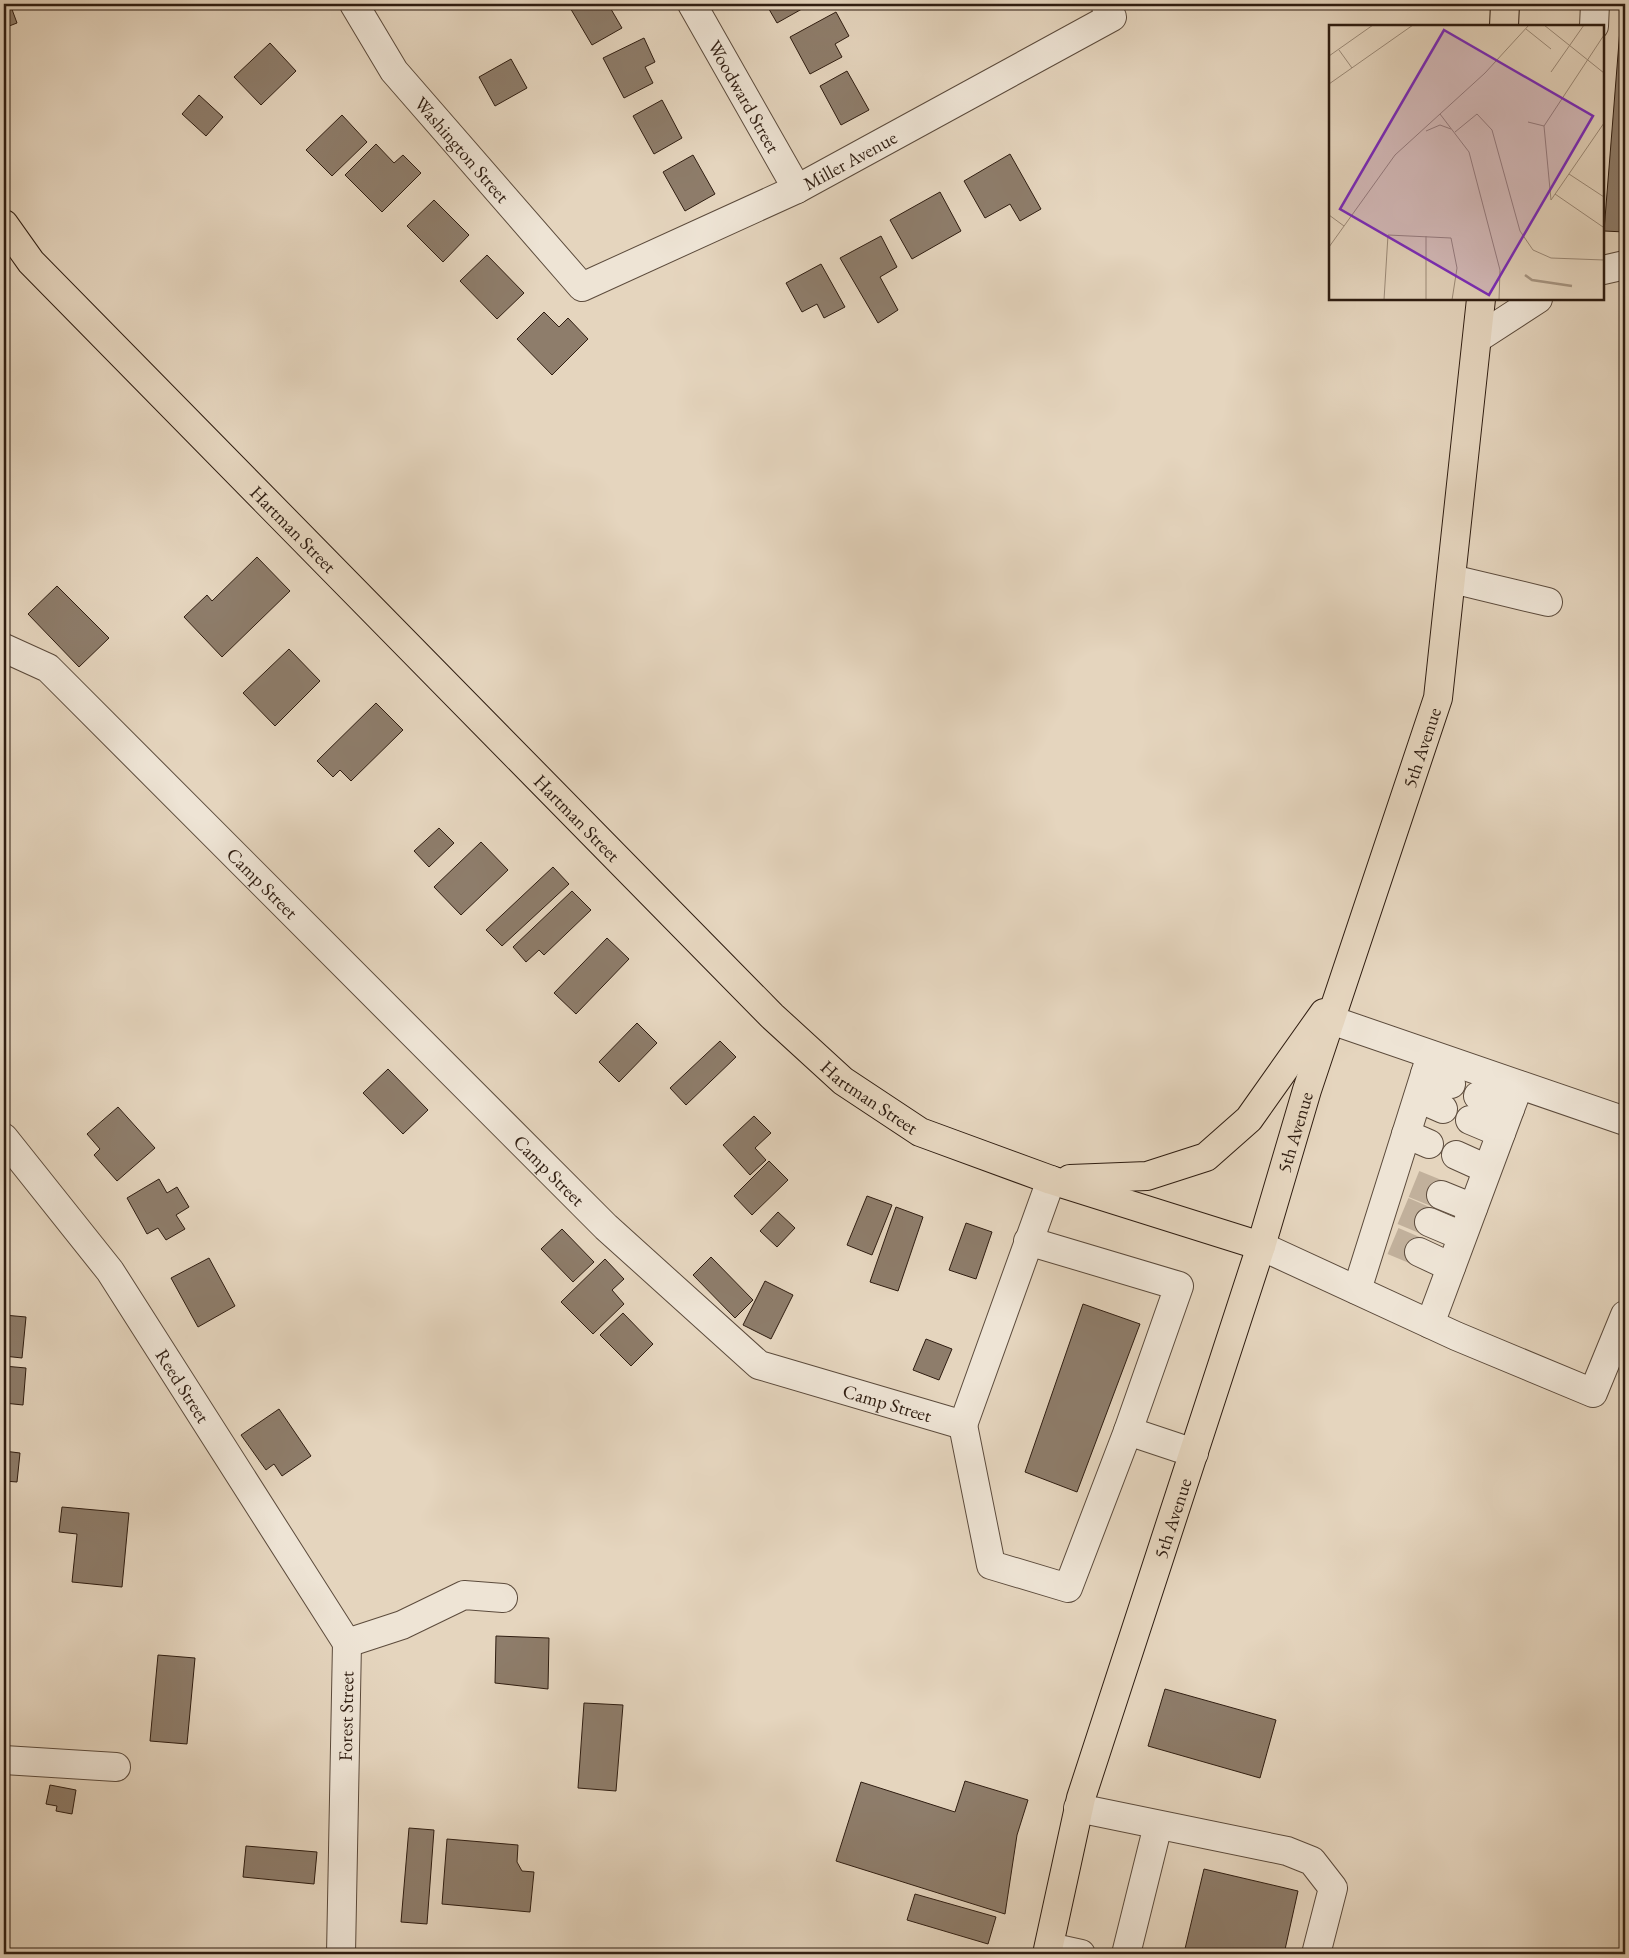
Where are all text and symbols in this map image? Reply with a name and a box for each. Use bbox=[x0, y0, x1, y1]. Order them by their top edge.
inset map bbox=[1329, 25, 1604, 300]
street label: Woodward Street bbox=[702, 36, 786, 157]
street label: Washington Street bbox=[409, 91, 515, 208]
street label: Miller Avenue bbox=[799, 125, 901, 196]
street label: Hartman Street bbox=[244, 480, 342, 579]
street label: 5th Avenue bbox=[1397, 704, 1447, 791]
street label: Hartman Street bbox=[528, 769, 626, 867]
street label: Camp Street bbox=[221, 842, 303, 924]
street label: Hartman Street bbox=[815, 1055, 923, 1140]
street label: 5th Avenue bbox=[1271, 1089, 1319, 1176]
street label: Camp Street bbox=[508, 1129, 590, 1212]
street label: Reed Street bbox=[150, 1344, 216, 1428]
street label: Camp Street bbox=[840, 1378, 935, 1428]
street label: 5th Avenue bbox=[1148, 1475, 1198, 1562]
street label: Forest Street bbox=[333, 1671, 359, 1761]

